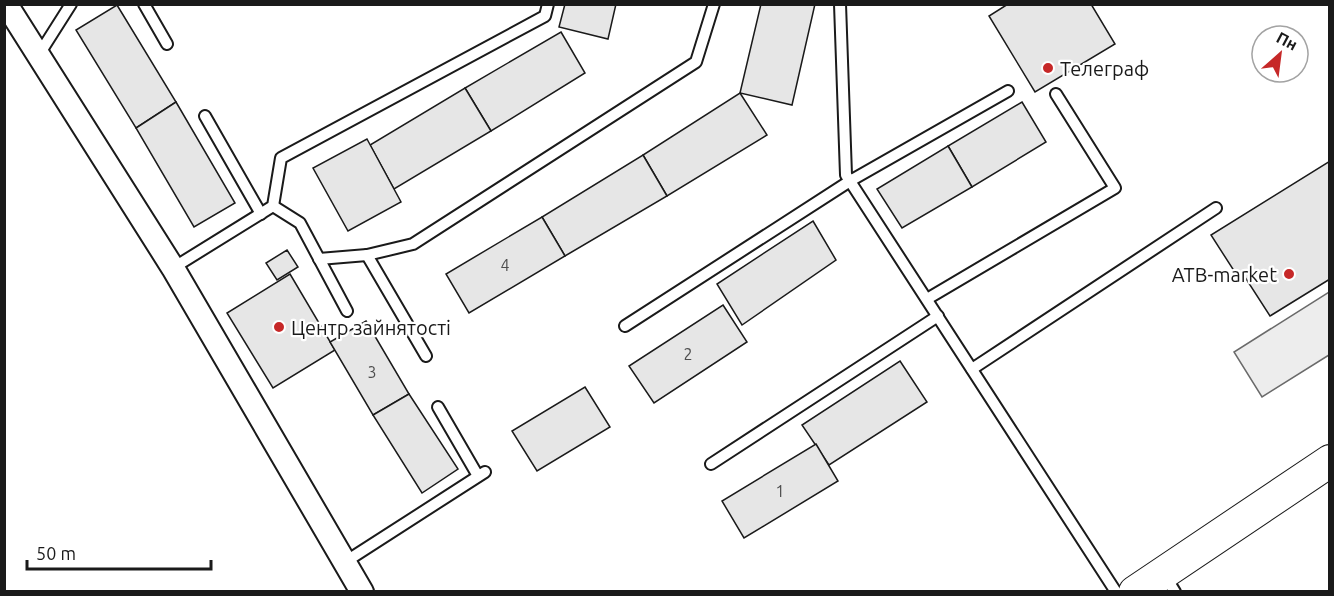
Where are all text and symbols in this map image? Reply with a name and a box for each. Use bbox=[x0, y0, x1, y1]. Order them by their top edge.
north arrow bbox=[1250, 24, 1310, 84]
text: Пн bbox=[1274, 28, 1301, 54]
place label: Телеграф bbox=[1060, 57, 1149, 80]
marker: Телеграф bbox=[1041, 61, 1055, 75]
house number: 4 bbox=[500, 256, 510, 274]
place label: ATB-market bbox=[1172, 263, 1277, 286]
marker: ATB-market bbox=[1282, 267, 1296, 281]
place label: Центр зайнятості bbox=[291, 316, 451, 339]
marker: Центр зайнятості bbox=[272, 320, 286, 334]
house number: 2 bbox=[683, 345, 693, 363]
house number: 3 bbox=[367, 363, 377, 381]
house number: 1 bbox=[775, 482, 785, 500]
scale bar bbox=[27, 533, 212, 571]
text: 50 m bbox=[36, 543, 76, 563]

